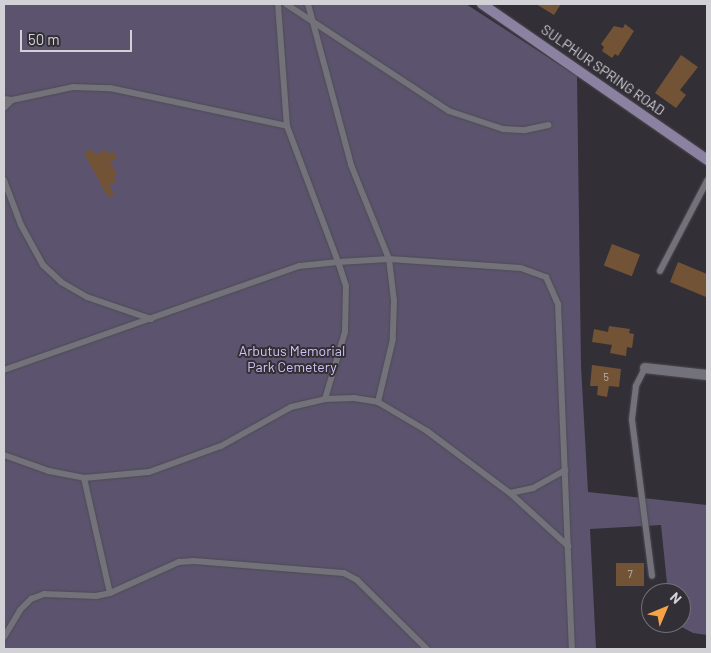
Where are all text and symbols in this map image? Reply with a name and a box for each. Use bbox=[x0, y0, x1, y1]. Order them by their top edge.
scale bar bbox=[22, 20, 135, 52]
street label: SULPHUR SPRING ROAD bbox=[538, 21, 668, 119]
text: 50 m bbox=[28, 30, 60, 48]
park label: Arbutus Memorial Park Cemetery bbox=[239, 343, 345, 376]
house number: 5 bbox=[603, 370, 609, 384]
house number: 7 bbox=[627, 567, 633, 581]
north arrow bbox=[641, 583, 691, 633]
text: N bbox=[667, 588, 686, 607]

